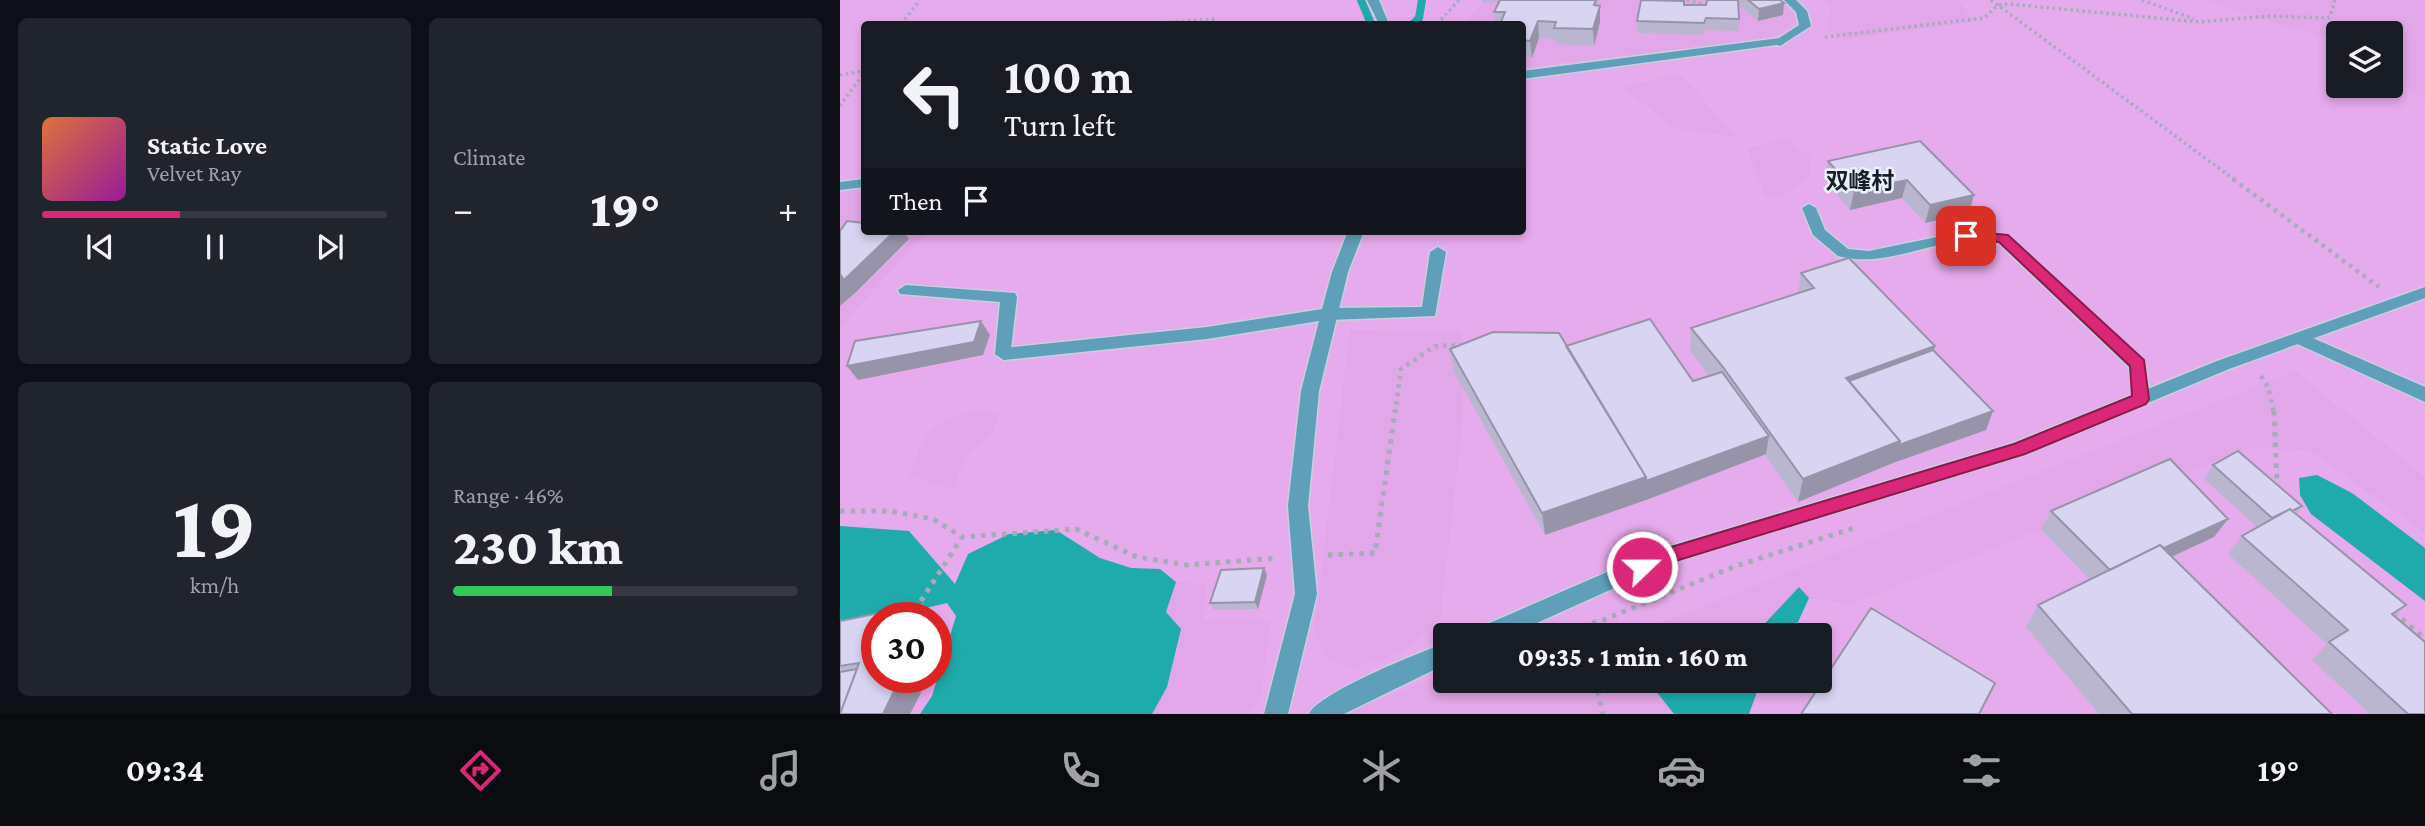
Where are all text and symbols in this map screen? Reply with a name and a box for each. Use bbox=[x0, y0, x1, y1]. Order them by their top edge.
map controls bbox=[2326, 21, 2403, 98]
button: layers bbox=[2326, 21, 2403, 98]
icon: left bbox=[889, 49, 980, 140]
text: 100 m bbox=[1004, 49, 1133, 104]
text: Turn left bbox=[1004, 107, 1115, 143]
text: Static Love bbox=[147, 131, 267, 160]
text: Climate bbox=[453, 144, 525, 170]
text: Velvet Ray bbox=[147, 160, 241, 186]
district label: 双峰村 bbox=[1826, 168, 1895, 194]
text: 19° bbox=[590, 179, 661, 237]
icon: arrive bbox=[957, 182, 995, 220]
text: Then bbox=[889, 187, 943, 216]
text: − bbox=[453, 188, 473, 230]
text: + bbox=[778, 188, 798, 230]
pin bbox=[1936, 206, 1996, 266]
icon: arrive bbox=[1947, 217, 1985, 255]
icon: previous bbox=[81, 228, 119, 266]
icon: pause bbox=[196, 228, 234, 266]
icon: next bbox=[311, 228, 349, 266]
text: 19 bbox=[173, 475, 256, 577]
text: Range · 46% bbox=[453, 482, 564, 508]
text: 230 km bbox=[453, 517, 623, 575]
position arrow bbox=[1605, 530, 1679, 604]
text: km/h bbox=[190, 572, 239, 598]
speed limit sign: 30 bbox=[861, 602, 952, 693]
text: 09:35 · 1 min · 160 m bbox=[1518, 643, 1747, 672]
icon: directions bbox=[456, 746, 505, 795]
icon: music bbox=[756, 746, 805, 795]
icon: phone bbox=[1056, 746, 1105, 795]
icon: climate bbox=[1357, 746, 1406, 795]
icon: car bbox=[1657, 746, 1706, 795]
icon: filters bbox=[1957, 746, 2006, 795]
text: 09:34 bbox=[126, 752, 204, 788]
text: 19° bbox=[2257, 752, 2299, 788]

